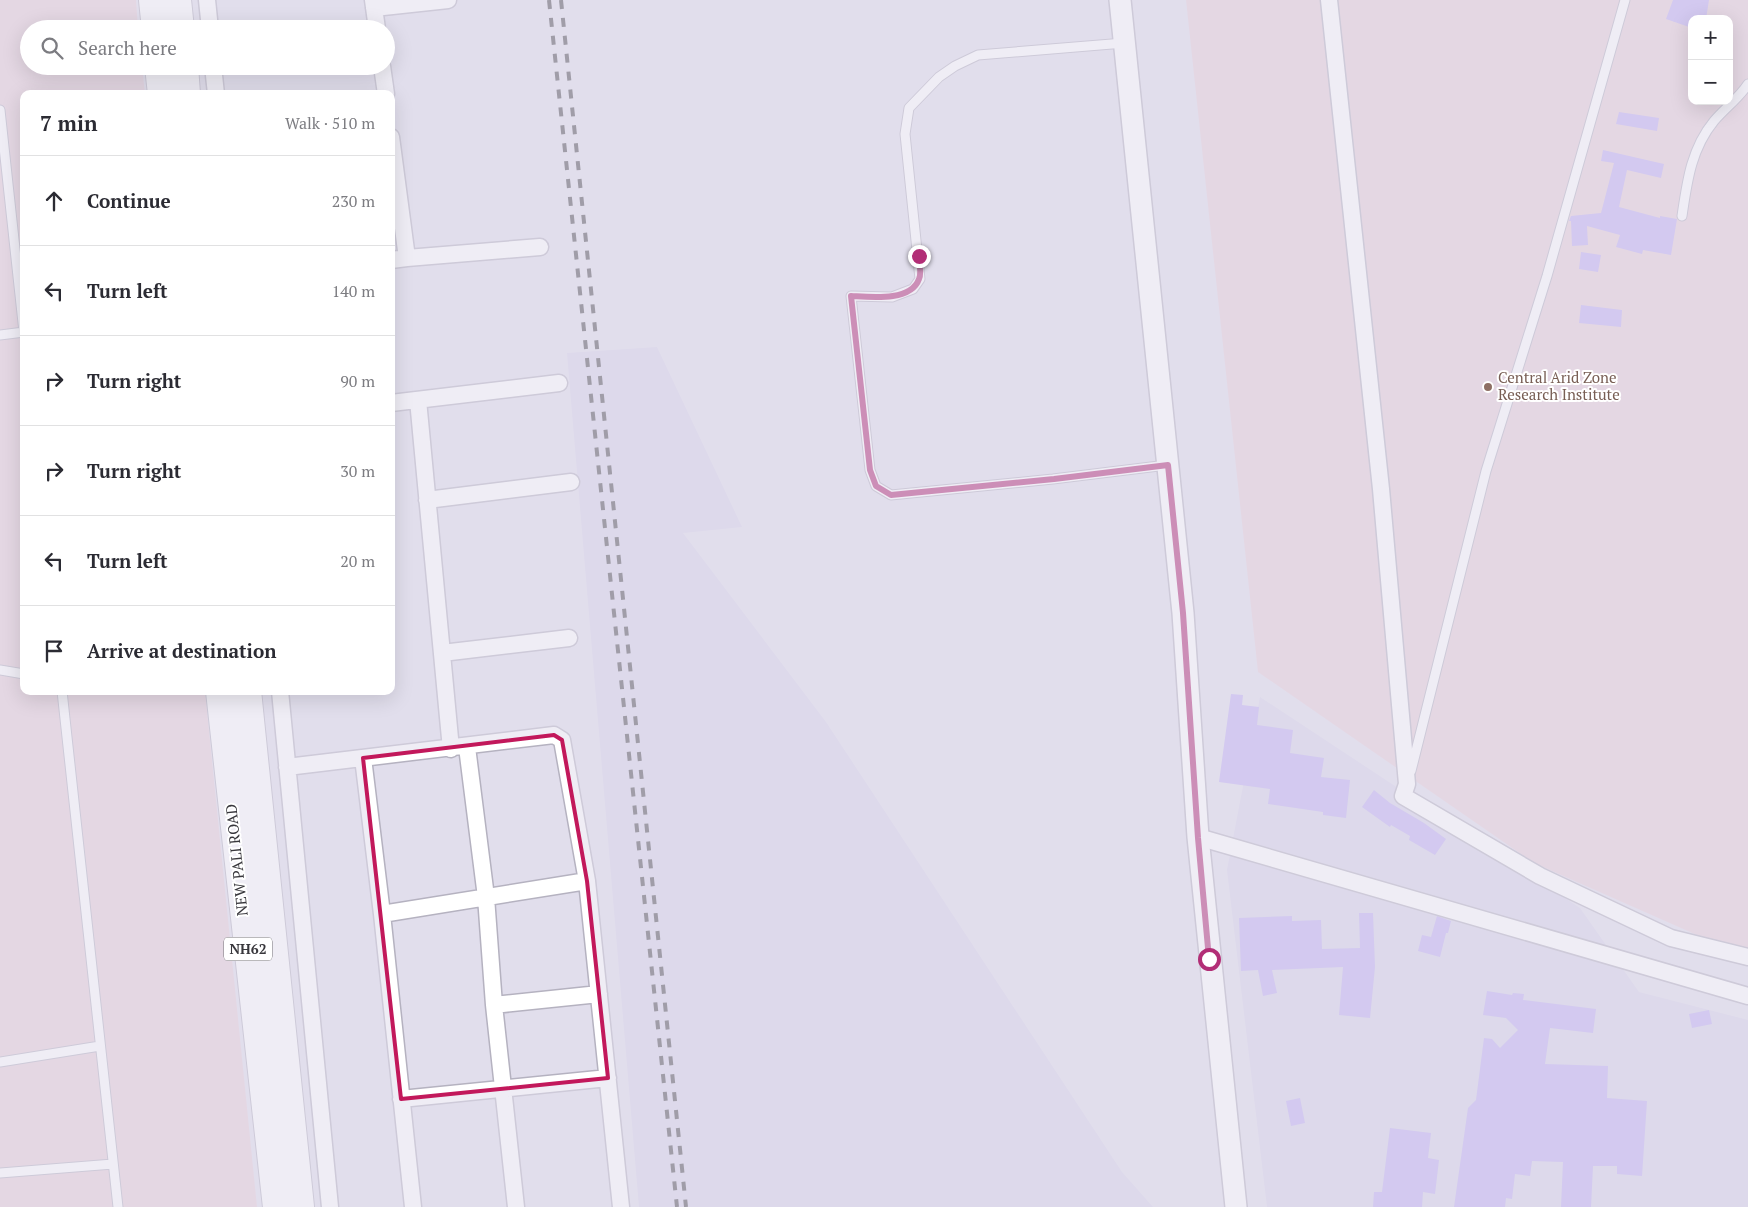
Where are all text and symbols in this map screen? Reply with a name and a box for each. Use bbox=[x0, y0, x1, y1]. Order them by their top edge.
map controls bbox=[1688, 15, 1733, 105]
button: + bbox=[1688, 15, 1733, 60]
search box bbox=[20, 20, 395, 75]
icon: search bbox=[38, 34, 66, 62]
text: Search here bbox=[78, 35, 177, 60]
button: − bbox=[1688, 60, 1733, 105]
text: 7 min bbox=[40, 109, 97, 137]
text: Walk · 510 m bbox=[285, 112, 375, 134]
icon: ahead bbox=[40, 187, 68, 215]
text: Continue bbox=[87, 188, 171, 213]
text: 230 m bbox=[332, 190, 375, 212]
route end bbox=[908, 245, 931, 268]
icon: left bbox=[40, 277, 68, 305]
text: Turn left bbox=[87, 278, 168, 303]
text: 140 m bbox=[332, 280, 375, 302]
icon: right bbox=[40, 367, 68, 395]
place label: Central Arid Zone Research Institute bbox=[1498, 367, 1620, 404]
text: Turn right bbox=[87, 368, 181, 393]
text: 90 m bbox=[340, 370, 375, 392]
marker: Central Arid Zone Research Institute bbox=[1482, 381, 1494, 393]
icon: right bbox=[40, 457, 68, 485]
text: Turn right bbox=[87, 458, 181, 483]
text: 30 m bbox=[340, 460, 375, 482]
icon: left bbox=[40, 547, 68, 575]
text: Turn left bbox=[87, 548, 168, 573]
text: 20 m bbox=[340, 550, 375, 572]
icon: arrive bbox=[40, 637, 68, 665]
text: Arrive at destination bbox=[87, 638, 276, 663]
street label: NEW PALI ROAD bbox=[220, 803, 252, 917]
road number: NH62 bbox=[224, 938, 272, 961]
route start bbox=[1198, 948, 1221, 971]

